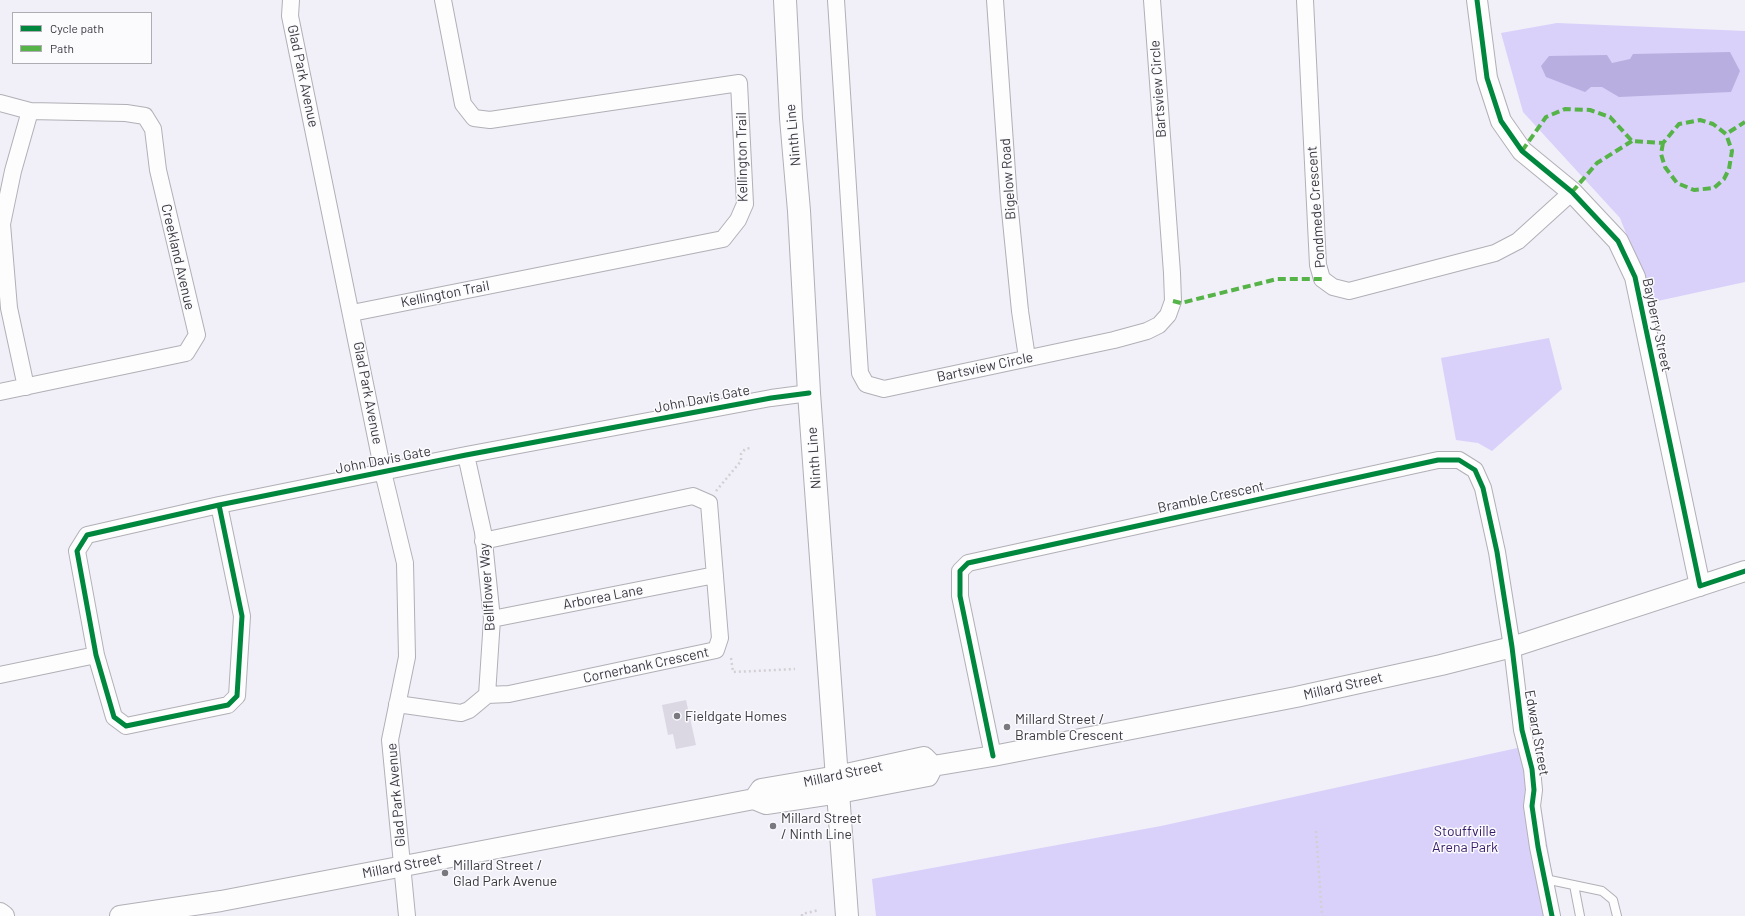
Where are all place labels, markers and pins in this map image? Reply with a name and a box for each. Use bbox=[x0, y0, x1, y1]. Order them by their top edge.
place label: Fieldgate Homes bbox=[685, 708, 787, 724]
marker: Fieldgate Homes bbox=[672, 711, 682, 721]
place label: Millard Street / Bramble Crescent bbox=[1015, 711, 1124, 744]
marker: Millard Street / Bramble Crescent bbox=[1002, 722, 1012, 732]
place label: Millard Street / Ninth Line bbox=[781, 810, 862, 842]
marker: Millard Street / Ninth Line bbox=[768, 821, 778, 831]
place label: Millard Street / Glad Park Avenue bbox=[453, 857, 557, 890]
marker: Millard Street / Glad Park Avenue bbox=[440, 868, 450, 878]

